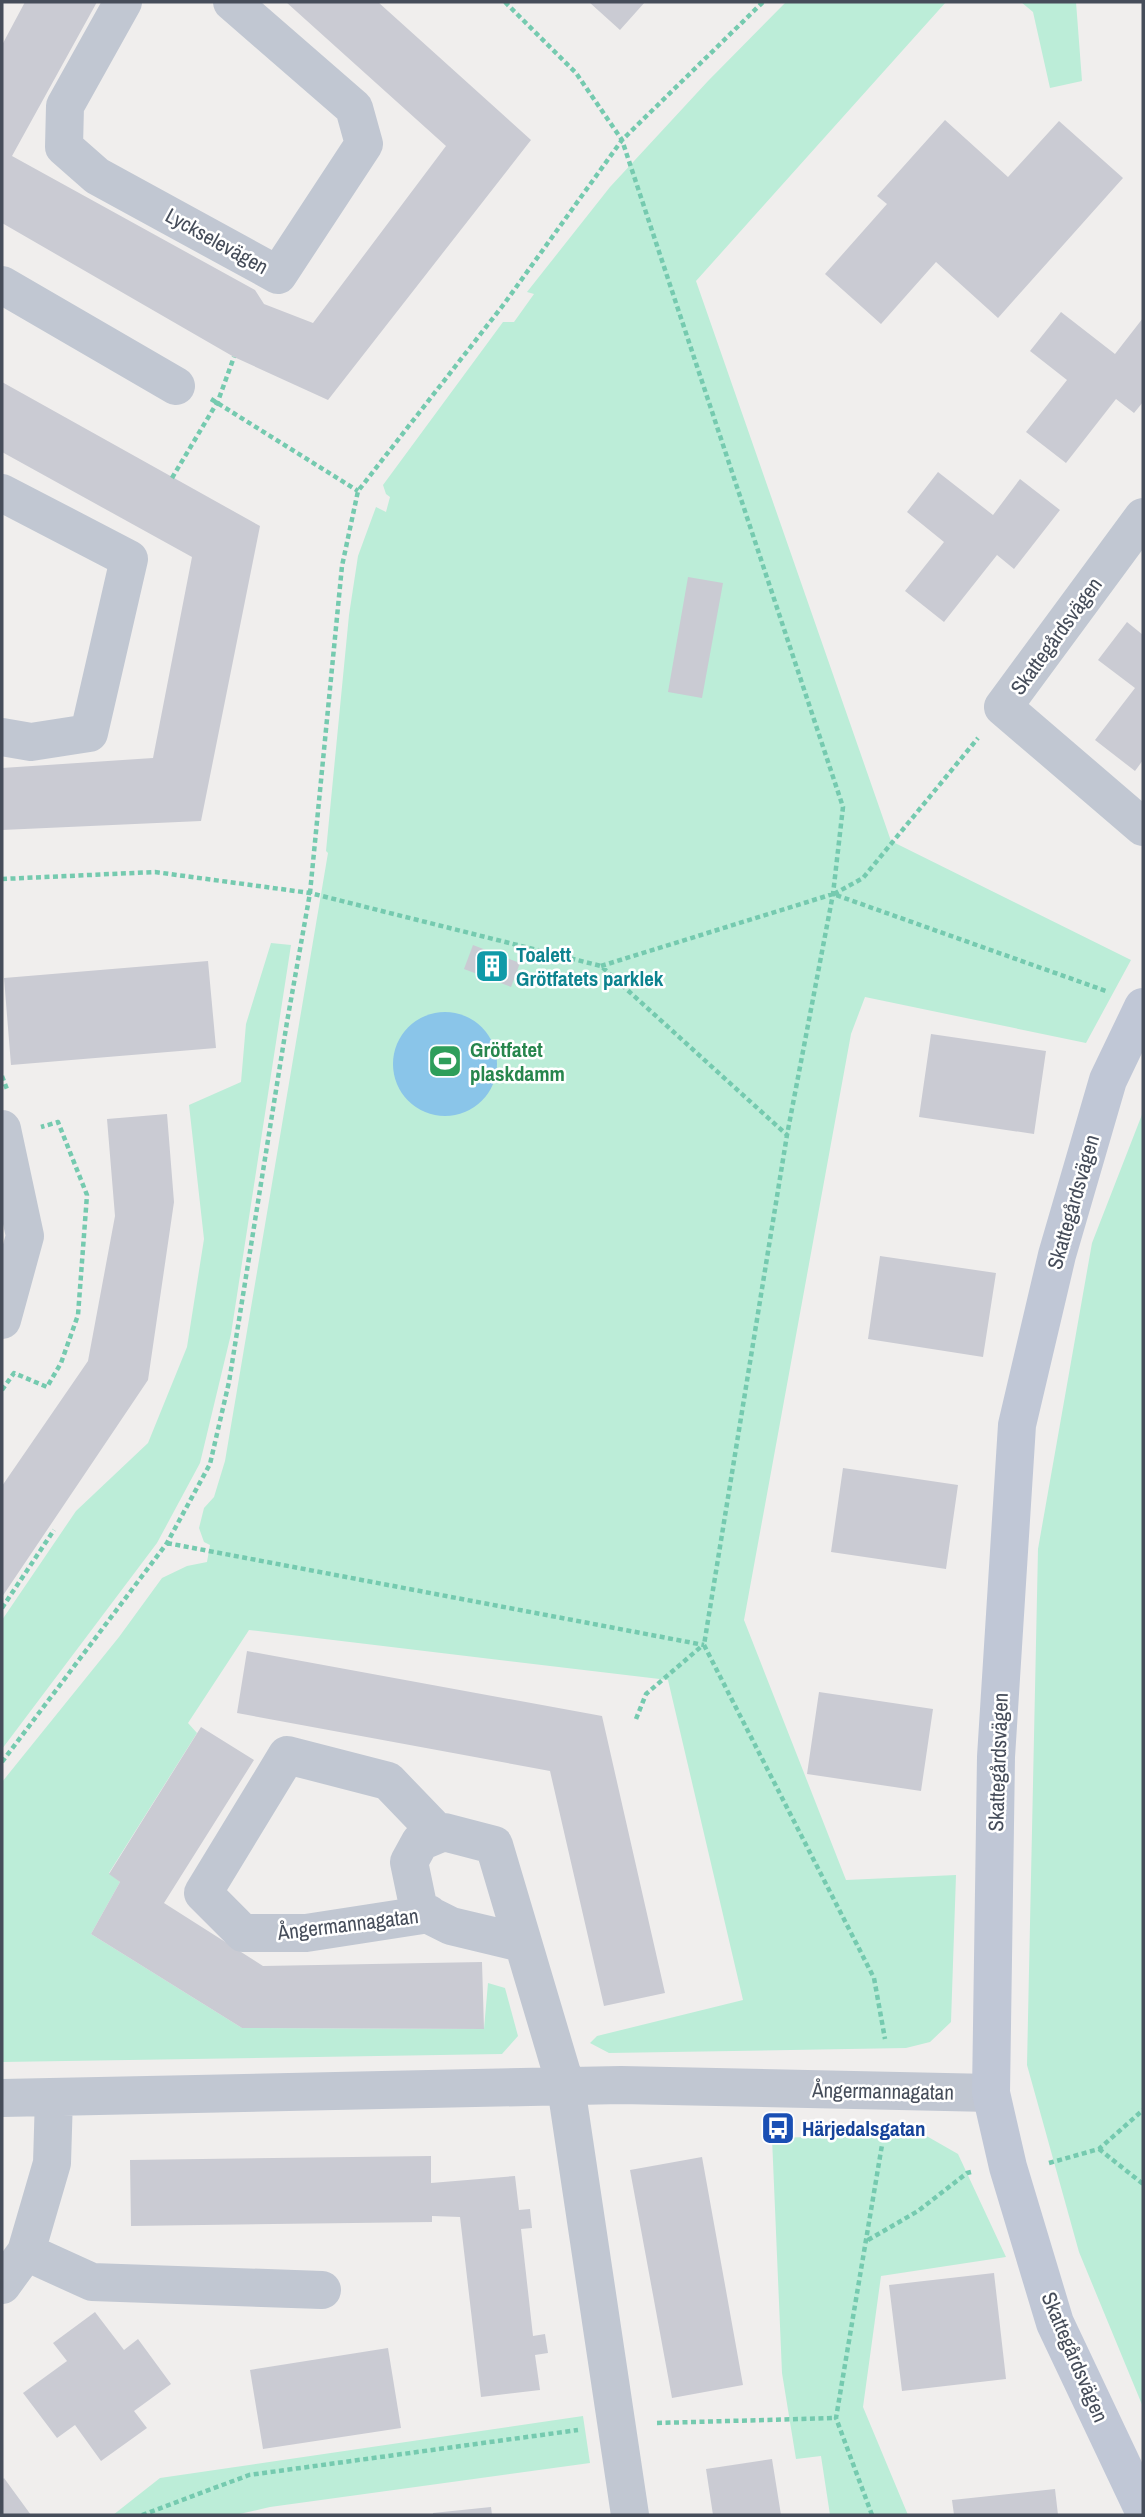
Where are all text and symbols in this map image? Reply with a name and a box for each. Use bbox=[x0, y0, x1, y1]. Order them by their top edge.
street label: Lyckselevägen bbox=[160, 201, 274, 281]
street label: Skattegårdsvägen bbox=[1003, 571, 1109, 701]
place label: Toalett Grötfatets parklek bbox=[516, 940, 664, 993]
building icon: Toalett Grötfatets parklek bbox=[473, 947, 511, 985]
place label: Grötfatet plaskdamm bbox=[470, 1035, 565, 1088]
sports icon: Grötfatet plaskdamm bbox=[426, 1042, 464, 1080]
street label: Skattegårdsvägen bbox=[1040, 1131, 1106, 1273]
street label: Skattegårdsvägen bbox=[981, 1692, 1015, 1832]
street label: Ångermannagatan bbox=[275, 1901, 420, 1947]
street label: Ångermannagatan bbox=[811, 2075, 954, 2107]
bus stop icon: Härjedalsgatan bbox=[759, 2109, 797, 2147]
place label: Härjedalsgatan bbox=[802, 2114, 925, 2143]
street label: Skattegårdsvägen bbox=[1035, 2287, 1115, 2427]

